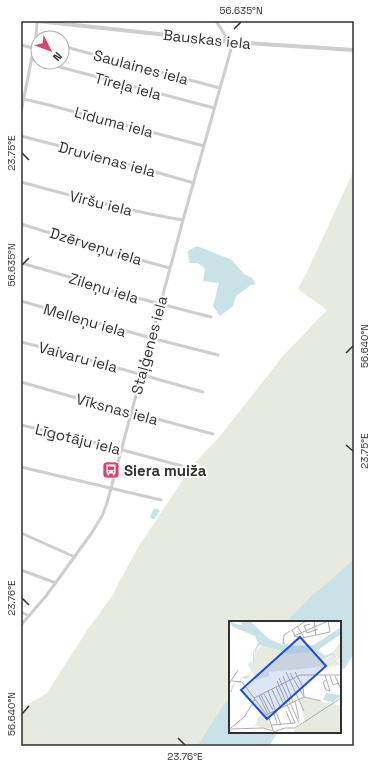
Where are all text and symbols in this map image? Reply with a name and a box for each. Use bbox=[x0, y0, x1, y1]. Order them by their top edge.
text: 56.635°N bbox=[219, 4, 263, 17]
street label: Bauskas iela bbox=[162, 25, 252, 53]
north arrow bbox=[30, 30, 70, 70]
street label: Saulaines iela bbox=[91, 45, 191, 89]
text: N bbox=[50, 49, 65, 64]
street label: Tīreļa iela bbox=[92, 68, 164, 104]
street label: Līduma iela bbox=[72, 102, 156, 142]
text: 23.75°E bbox=[5, 135, 18, 171]
street label: Druvienas iela bbox=[56, 137, 158, 181]
street label: Viršu iela bbox=[68, 186, 135, 220]
street label: Dzērveņu iela bbox=[47, 223, 145, 269]
text: 56.635°N bbox=[5, 243, 18, 287]
street label: Zileņu iela bbox=[67, 268, 141, 308]
street label: Staļģenes iela bbox=[127, 293, 171, 397]
street label: Melleņu iela bbox=[41, 299, 129, 341]
text: 56.640°N bbox=[358, 324, 371, 368]
street label: Vaivaru iela bbox=[36, 337, 120, 377]
street label: Vīksnas iela bbox=[74, 389, 160, 429]
street label: Līgotāju iela bbox=[33, 419, 123, 459]
text: 23.75°E bbox=[358, 433, 371, 469]
bus stop icon: Siera muiža bbox=[101, 460, 121, 480]
place label: Siera muiža bbox=[124, 461, 207, 480]
text: 23.76°E bbox=[5, 580, 18, 616]
inset map bbox=[229, 621, 341, 733]
text: 56.640°N bbox=[5, 692, 18, 736]
text: 23.76°E bbox=[167, 750, 203, 763]

